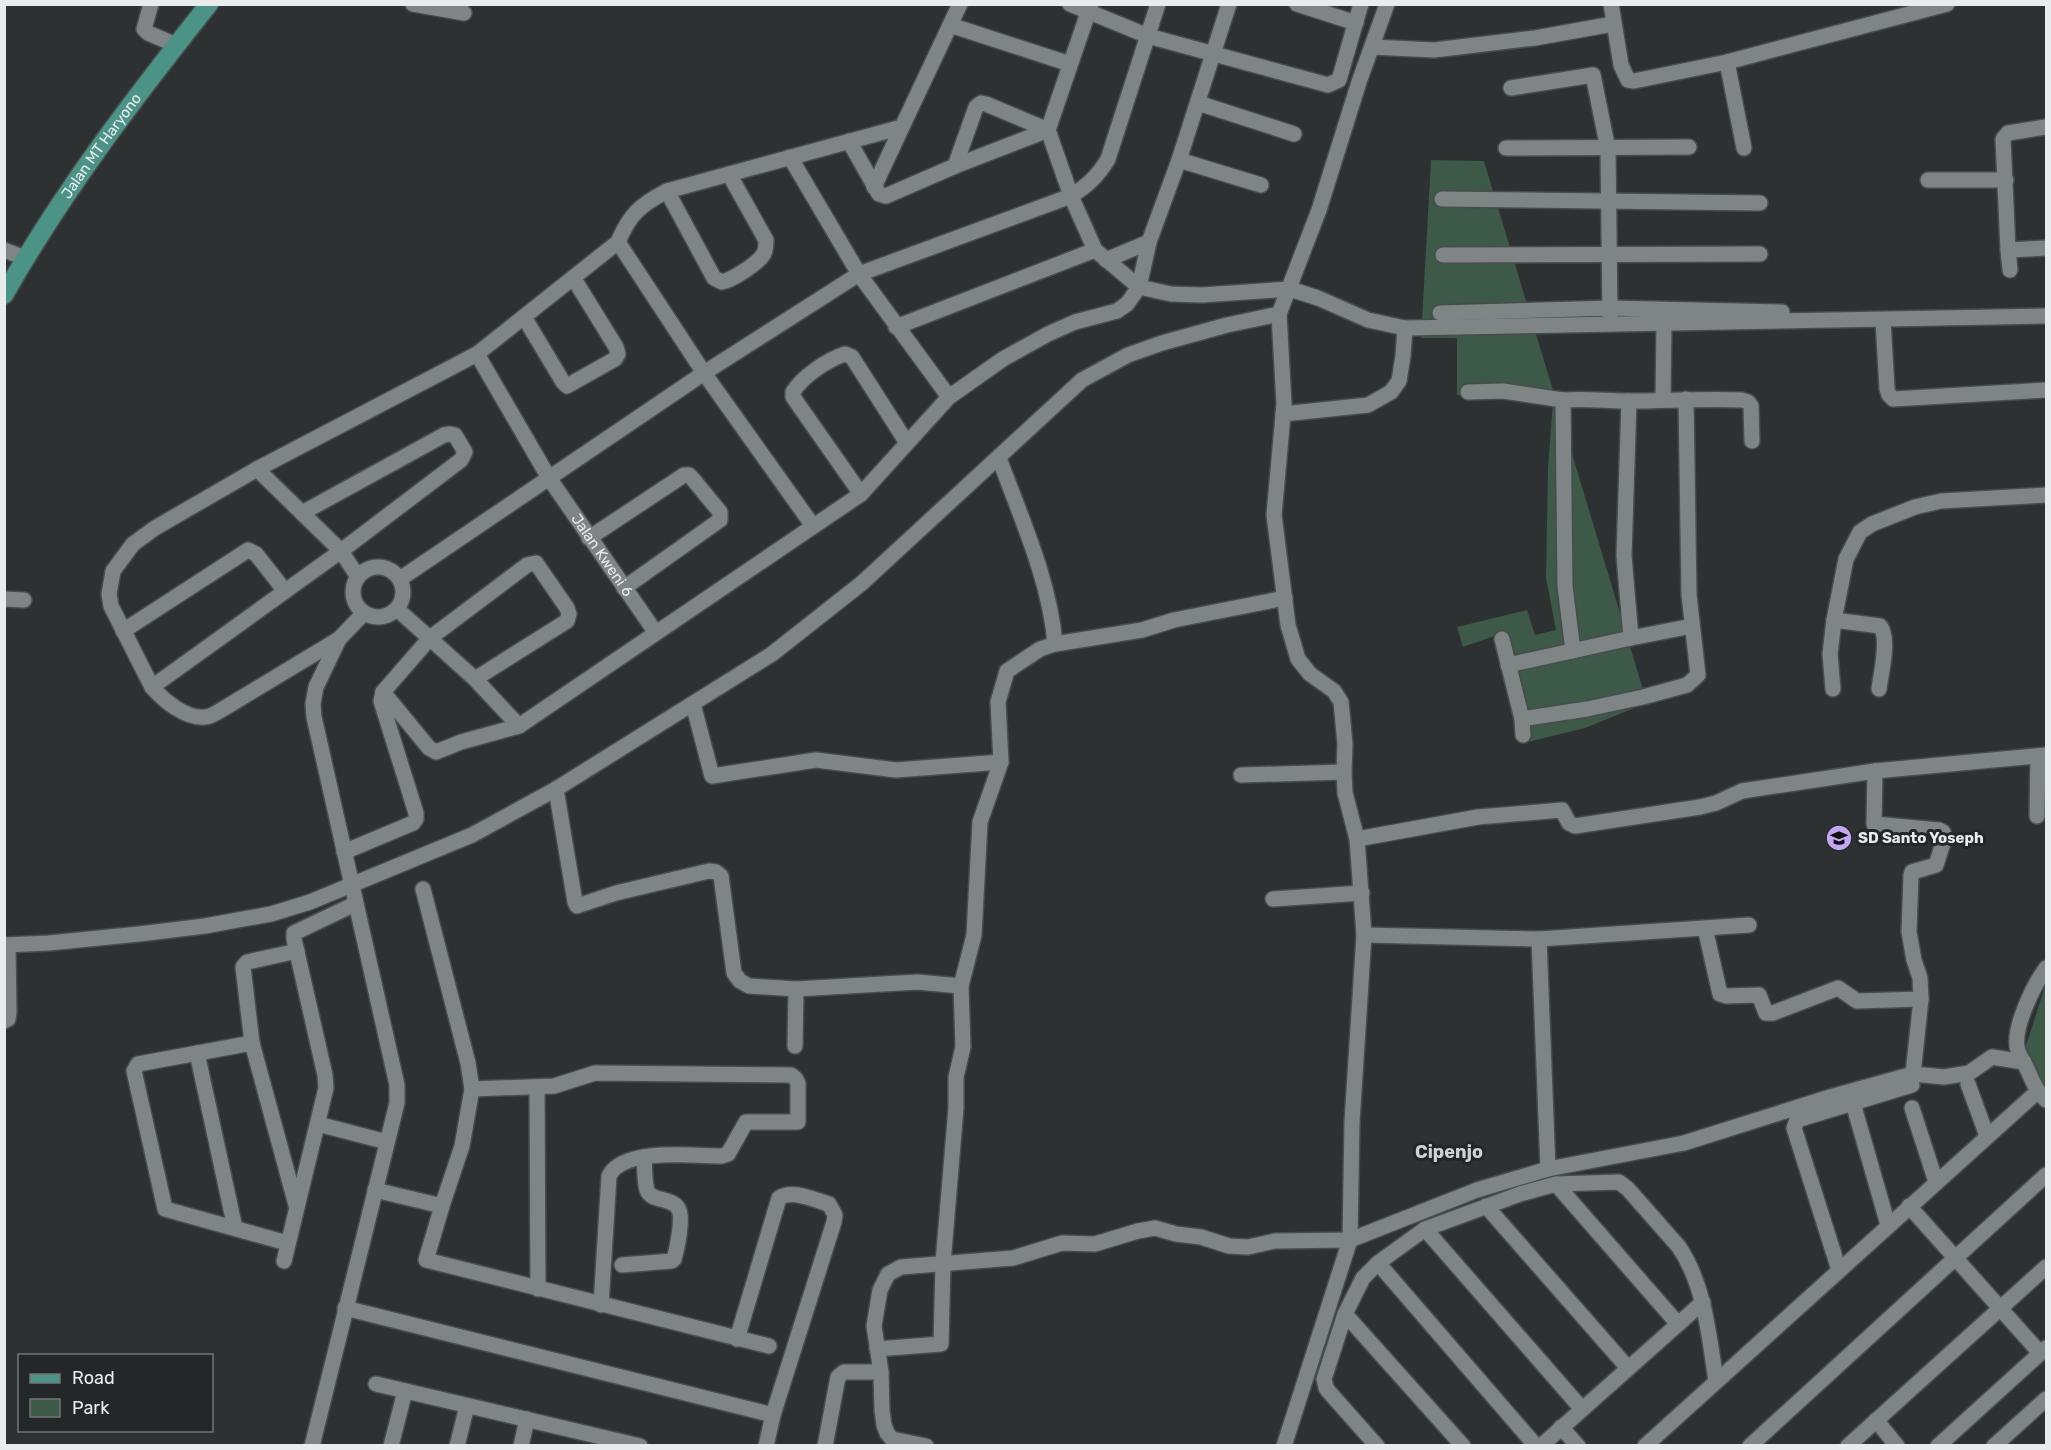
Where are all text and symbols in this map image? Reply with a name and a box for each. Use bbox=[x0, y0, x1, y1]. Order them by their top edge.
street label: Jalan MT Haryono bbox=[57, 90, 145, 202]
street label: Jalan Kweni 6 bbox=[567, 510, 637, 600]
school or university icon: SD Santo Yoseph bbox=[1824, 823, 1854, 853]
place label: SD Santo Yoseph bbox=[1858, 829, 1984, 847]
district label: Cipenjo bbox=[1415, 1141, 1483, 1163]
legend bbox=[18, 1354, 213, 1432]
text: Road bbox=[72, 1367, 115, 1389]
text: Park bbox=[72, 1397, 110, 1419]

